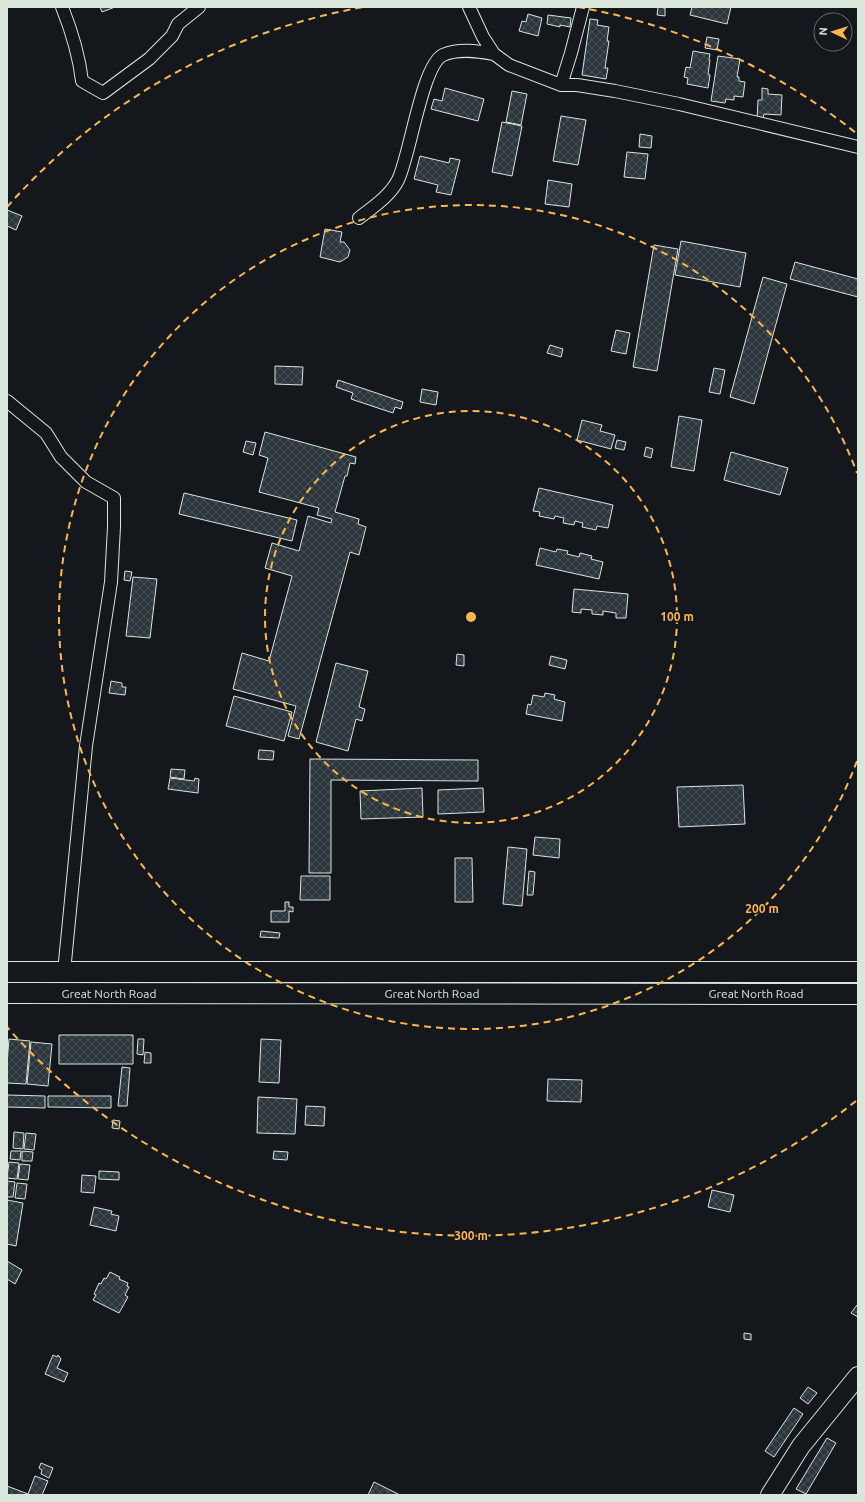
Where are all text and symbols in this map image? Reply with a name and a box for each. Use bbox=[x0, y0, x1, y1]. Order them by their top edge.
north arrow bbox=[813, 12, 853, 52]
text: N bbox=[817, 27, 829, 36]
centre of rings bbox=[464, 610, 478, 624]
text: 100 m bbox=[660, 610, 694, 623]
text: 200 m bbox=[745, 902, 779, 915]
street label: Great North Road bbox=[62, 987, 156, 1000]
street label: Great North Road bbox=[385, 987, 479, 1000]
street label: Great North Road bbox=[709, 987, 803, 1000]
text: 300 m bbox=[454, 1229, 488, 1242]

